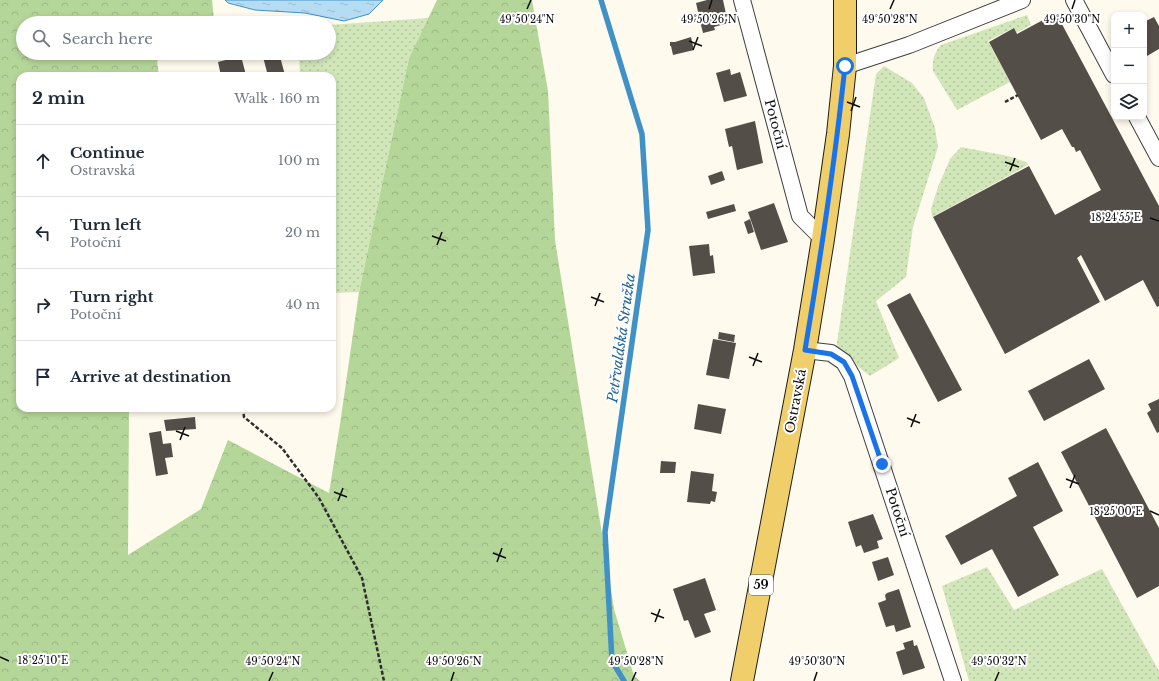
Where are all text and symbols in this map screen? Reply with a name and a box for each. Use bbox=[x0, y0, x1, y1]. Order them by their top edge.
map controls bbox=[1111, 12, 1147, 120]
button: + bbox=[1111, 12, 1147, 48]
text: 49°50'24"N bbox=[499, 13, 555, 26]
text: 49°50'26"N bbox=[681, 13, 737, 26]
text: 49°50'28"N bbox=[862, 13, 918, 26]
text: 49°50'30"N bbox=[1044, 13, 1100, 26]
search box bbox=[16, 16, 336, 60]
icon: search bbox=[30, 27, 52, 49]
text: Search here bbox=[62, 29, 153, 48]
button: − bbox=[1111, 48, 1147, 84]
route start bbox=[836, 57, 854, 75]
button: layers bbox=[1111, 84, 1147, 120]
text: 2 min bbox=[32, 88, 85, 109]
text: Walk · 160 m bbox=[234, 90, 320, 107]
street label: Potoční bbox=[761, 97, 790, 151]
text: Continue bbox=[70, 143, 145, 162]
icon: ahead bbox=[32, 150, 54, 172]
text: 100 m bbox=[278, 152, 320, 169]
text: Ostravská bbox=[70, 162, 135, 179]
text: 18°24'55"E bbox=[1091, 211, 1141, 224]
text: Turn left bbox=[70, 215, 141, 234]
icon: left bbox=[32, 222, 54, 244]
text: 20 m bbox=[285, 224, 320, 241]
text: Potoční bbox=[70, 234, 121, 251]
water label: Petřvaldská Stružka bbox=[603, 272, 639, 405]
text: Turn right bbox=[70, 287, 153, 306]
icon: right bbox=[32, 294, 54, 316]
text: 40 m bbox=[285, 296, 320, 313]
text: Potoční bbox=[70, 306, 121, 323]
icon: arrive bbox=[32, 366, 54, 388]
text: Arrive at destination bbox=[70, 367, 231, 386]
street label: Ostravská bbox=[781, 367, 810, 435]
route end bbox=[873, 455, 891, 473]
street label: Potoční bbox=[882, 485, 914, 539]
text: 18°25'00"E bbox=[1089, 505, 1143, 518]
road number: 59 bbox=[749, 575, 773, 595]
text: 18°25'10"E bbox=[18, 654, 68, 667]
text: 49°50'24"N bbox=[245, 655, 301, 668]
text: 49°50'26"N bbox=[426, 655, 482, 668]
text: 49°50'28"N bbox=[608, 655, 664, 668]
text: 49°50'30"N bbox=[789, 655, 845, 668]
text: 49°50'32"N bbox=[971, 655, 1027, 668]

